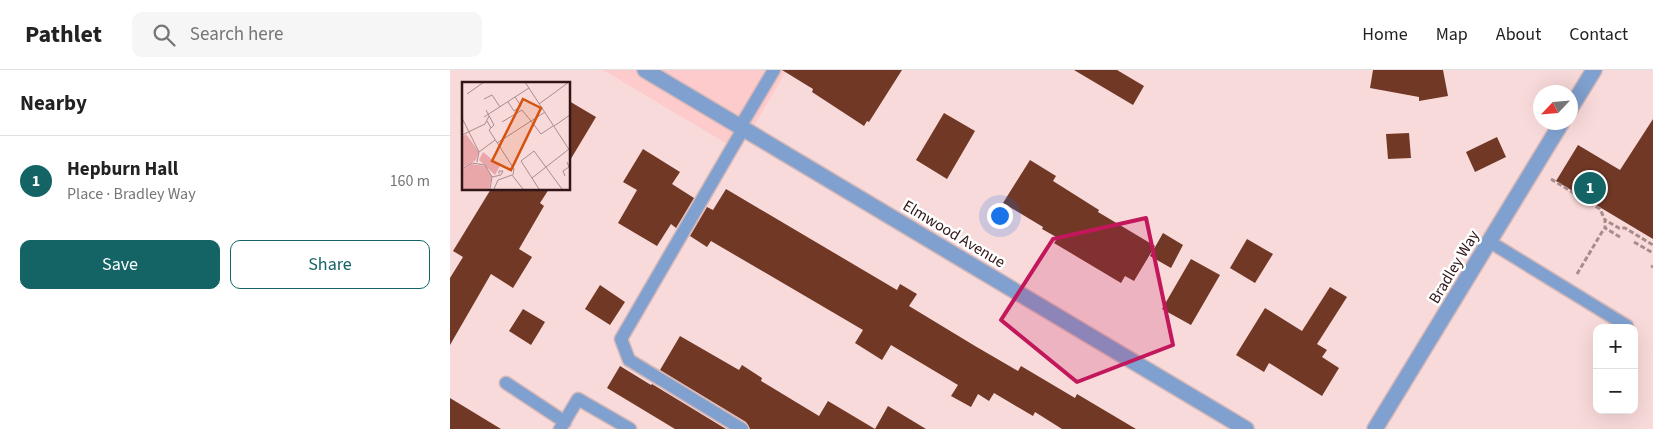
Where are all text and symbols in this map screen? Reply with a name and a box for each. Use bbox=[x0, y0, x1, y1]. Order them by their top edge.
search box bbox=[132, 12, 482, 57]
text: Pathlet bbox=[25, 17, 102, 52]
icon: search bbox=[150, 21, 178, 49]
text: Search here bbox=[190, 21, 284, 48]
text: Home bbox=[1362, 22, 1408, 47]
text: Map bbox=[1436, 22, 1468, 47]
text: About bbox=[1496, 22, 1541, 47]
text: Contact bbox=[1569, 22, 1628, 47]
inset map bbox=[462, 82, 570, 190]
north arrow bbox=[1533, 85, 1578, 130]
text: Nearby bbox=[20, 88, 87, 118]
text: Hepburn Hall bbox=[67, 156, 178, 183]
pin: 1 bbox=[1574, 169, 1606, 207]
text: 1 bbox=[32, 170, 40, 192]
text: 160 m bbox=[390, 170, 430, 192]
text: Place · Bradley Way bbox=[67, 183, 196, 205]
street label: Elmwood Avenue bbox=[899, 195, 1009, 273]
your location bbox=[987, 203, 1013, 229]
street label: Bradley Way bbox=[1423, 226, 1485, 308]
button: Save bbox=[20, 240, 220, 289]
button: Share bbox=[230, 240, 430, 289]
map controls bbox=[1593, 324, 1638, 414]
button: + bbox=[1593, 324, 1638, 369]
button: − bbox=[1593, 369, 1638, 414]

